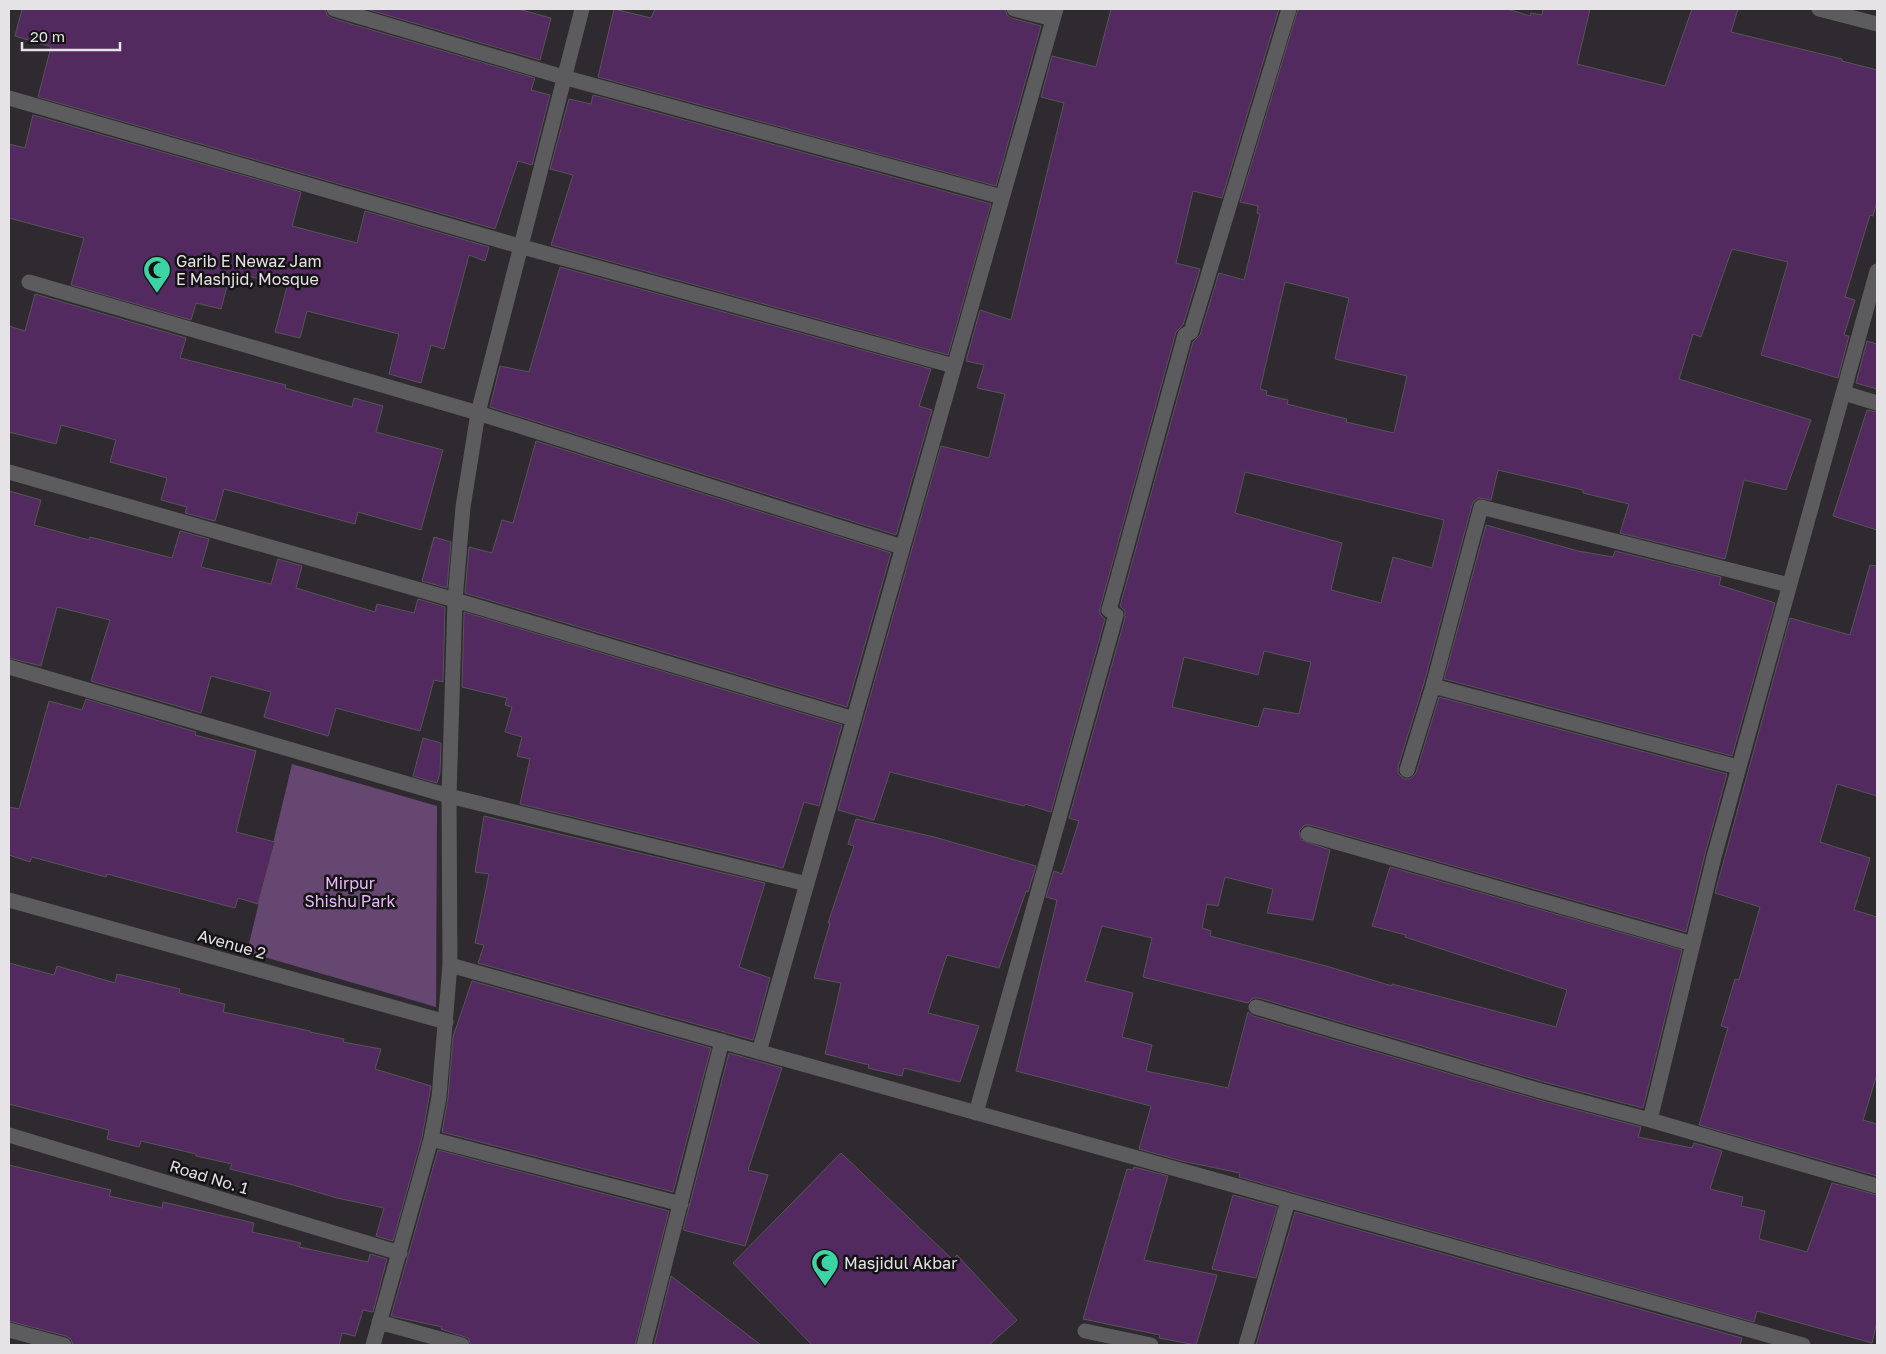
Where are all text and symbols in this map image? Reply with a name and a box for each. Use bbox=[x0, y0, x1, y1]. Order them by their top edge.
scale bar bbox=[22, 20, 120, 52]
text: 20 m bbox=[30, 27, 65, 45]
place label: Garib E Newaz Jam E Mashjid, Mosque bbox=[176, 251, 322, 289]
mosque icon: Garib E Newaz Jam E Mashjid, Mosque bbox=[142, 255, 172, 294]
park label: Mirpur Shishu Park bbox=[304, 873, 396, 911]
street label: Avenue 2 bbox=[196, 925, 268, 963]
street label: Road No. 1 bbox=[167, 1156, 251, 1199]
mosque icon: Masjidul Akbar bbox=[810, 1248, 840, 1287]
place label: Masjidul Akbar bbox=[844, 1253, 957, 1273]

